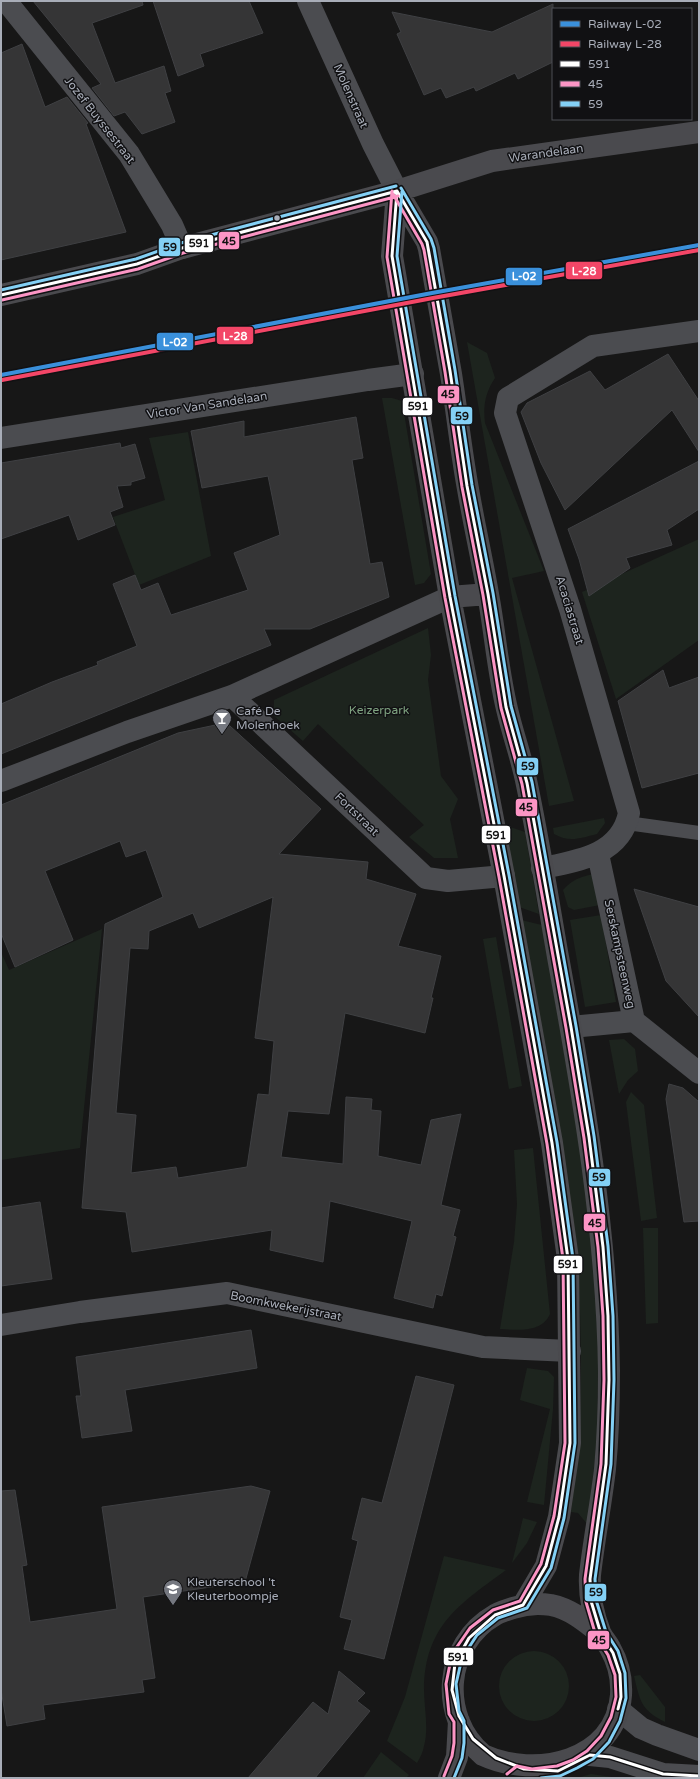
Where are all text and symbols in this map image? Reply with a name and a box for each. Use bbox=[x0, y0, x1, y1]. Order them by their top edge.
legend bbox=[552, 8, 692, 120]
text: Railway L-02 bbox=[588, 17, 662, 31]
text: Railway L-28 bbox=[588, 37, 662, 51]
text: 591 bbox=[588, 57, 611, 71]
street label: Molenstraat bbox=[331, 62, 372, 131]
street label: Jozef Buyssestraat bbox=[62, 74, 139, 167]
text: 45 bbox=[588, 77, 603, 91]
text: 59 bbox=[588, 97, 603, 111]
street label: Warandelaan bbox=[508, 141, 584, 165]
unlabelled marker bbox=[272, 213, 282, 223]
line badge: 45 bbox=[218, 231, 240, 250]
line badge: 591 bbox=[184, 234, 214, 253]
text: 45 bbox=[222, 235, 236, 248]
line badge: 59 bbox=[158, 237, 181, 257]
text: 591 bbox=[189, 237, 209, 250]
text: 59 bbox=[163, 241, 177, 254]
line badge: L-28 bbox=[565, 261, 603, 280]
text: L-28 bbox=[572, 265, 596, 278]
line badge: L-02 bbox=[505, 267, 543, 286]
text: L-02 bbox=[512, 270, 536, 283]
line badge: L-28 bbox=[216, 326, 254, 345]
text: L-28 bbox=[223, 330, 247, 343]
line badge: L-02 bbox=[156, 332, 194, 351]
text: L-02 bbox=[163, 336, 187, 349]
line badge: 45 bbox=[437, 385, 460, 404]
text: 45 bbox=[441, 388, 455, 401]
street label: Victor Van Sandelaan bbox=[146, 389, 268, 421]
line badge: 591 bbox=[402, 397, 433, 416]
text: 591 bbox=[408, 400, 428, 413]
line badge: 59 bbox=[450, 406, 473, 425]
text: 59 bbox=[455, 410, 469, 423]
street label: Acaciastraat bbox=[553, 574, 587, 646]
park label: Keizerpark bbox=[349, 703, 410, 717]
place label: Café De Molenhoek bbox=[236, 704, 300, 732]
bar icon: Café De Molenhoek bbox=[211, 707, 233, 735]
line badge: 59 bbox=[516, 757, 539, 776]
text: 59 bbox=[521, 760, 535, 773]
street label: Fortstraat bbox=[332, 789, 382, 839]
line badge: 45 bbox=[515, 798, 538, 817]
text: 45 bbox=[519, 801, 533, 814]
line badge: 591 bbox=[481, 825, 511, 844]
text: 591 bbox=[486, 829, 506, 842]
street label: Serskampsteenweg bbox=[602, 898, 638, 1010]
line badge: 59 bbox=[588, 1168, 611, 1187]
text: 59 bbox=[592, 1171, 606, 1184]
line badge: 45 bbox=[583, 1213, 606, 1232]
text: 45 bbox=[588, 1217, 602, 1230]
line badge: 591 bbox=[553, 1255, 583, 1274]
text: 591 bbox=[558, 1258, 578, 1271]
street label: Boomkwekerijstraat bbox=[229, 1288, 343, 1324]
place label: Kleuterschool 't Kleuterboompje bbox=[187, 1575, 279, 1603]
school or university icon: Kleuterschool 't Kleuterboompje bbox=[162, 1578, 184, 1606]
line badge: 59 bbox=[584, 1583, 607, 1602]
text: 59 bbox=[589, 1586, 603, 1599]
line badge: 45 bbox=[587, 1630, 610, 1650]
text: 45 bbox=[592, 1634, 606, 1647]
line badge: 591 bbox=[443, 1647, 474, 1666]
text: 591 bbox=[448, 1651, 468, 1664]

